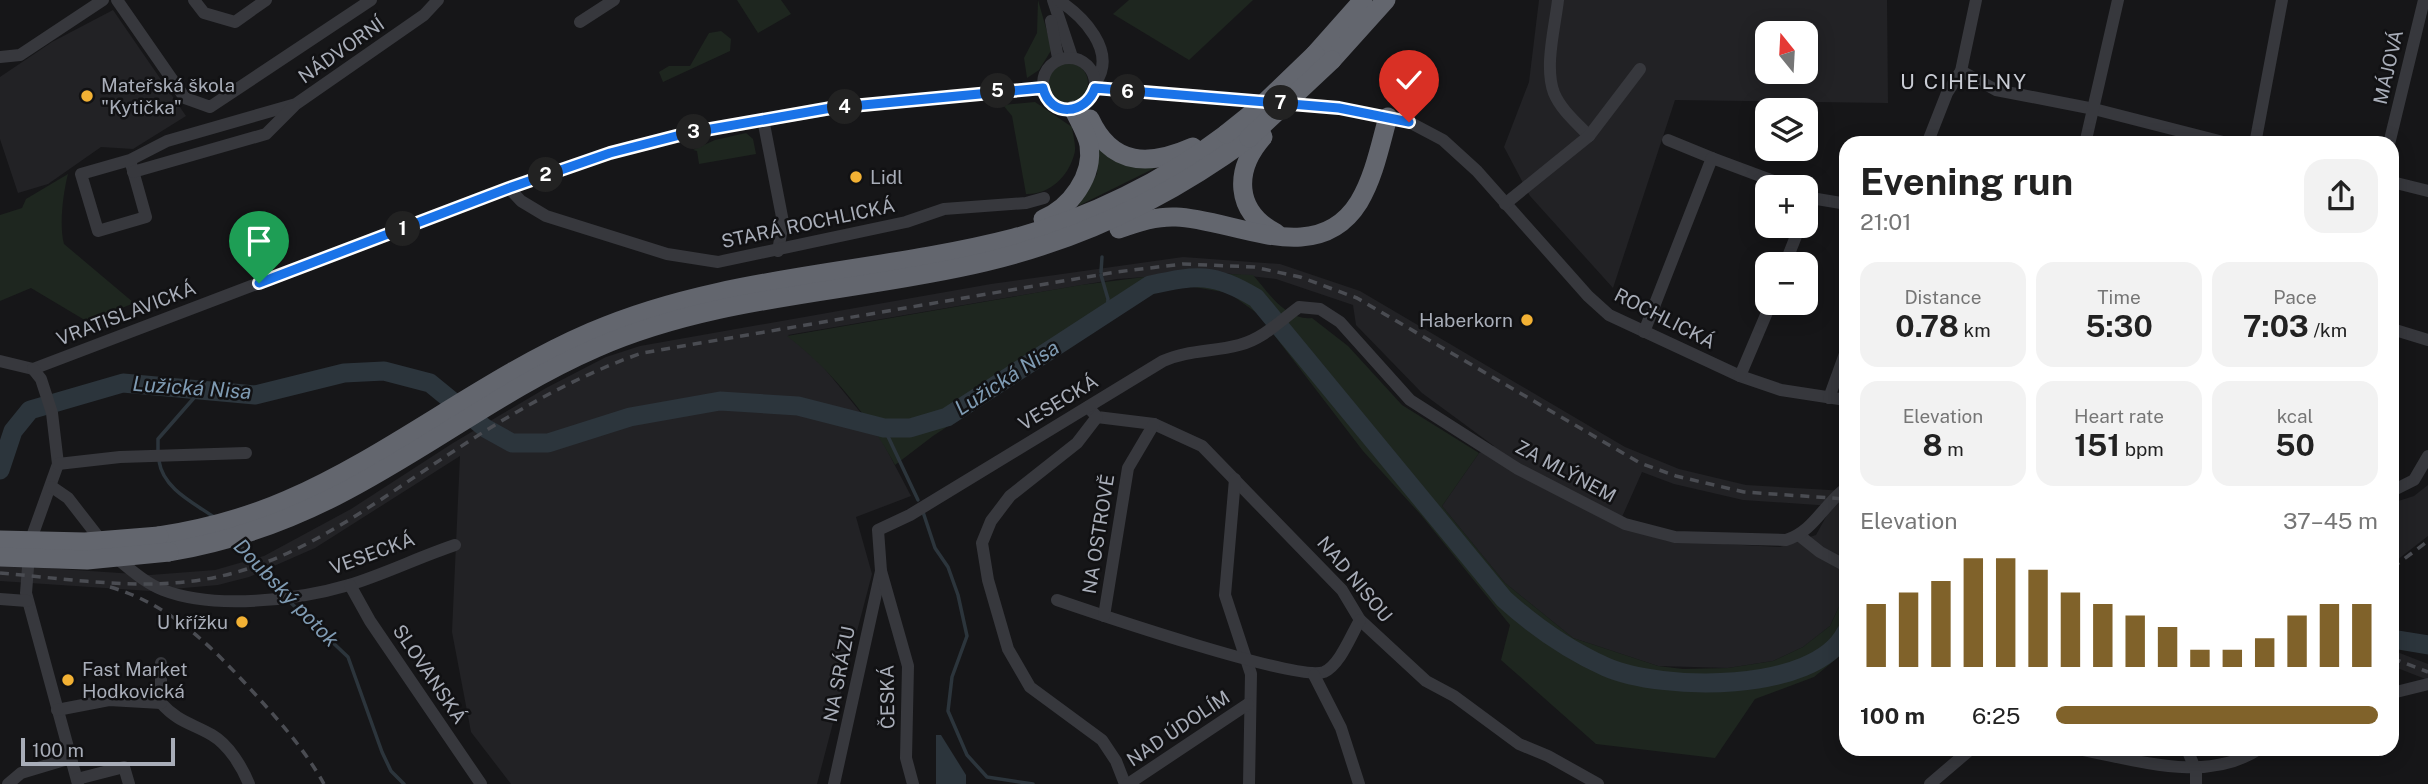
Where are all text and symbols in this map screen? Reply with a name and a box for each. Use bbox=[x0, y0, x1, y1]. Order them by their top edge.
street label: NÁDVORNÍ bbox=[294, 12, 389, 88]
north arrow bbox=[1755, 21, 1818, 84]
map controls bbox=[1755, 21, 1818, 315]
street label: MÁJOVÁ bbox=[2369, 28, 2407, 106]
pin bbox=[1379, 50, 1439, 122]
icon: check bbox=[1390, 61, 1428, 99]
district label: U CIHELNY bbox=[1900, 69, 2028, 94]
place label: Mateřská škola "Kytička" bbox=[101, 74, 235, 118]
pin: 5 bbox=[981, 74, 1016, 108]
pin: 6 bbox=[1110, 74, 1146, 110]
text: 5 bbox=[991, 79, 1004, 101]
text: 6 bbox=[1121, 80, 1134, 102]
pin: 7 bbox=[1264, 86, 1298, 120]
marker: Mateřská škola "Kytička" bbox=[79, 88, 95, 104]
pin: 4 bbox=[828, 90, 862, 124]
text: 7 bbox=[1275, 91, 1286, 113]
text: 4 bbox=[838, 95, 851, 117]
button: layers bbox=[1755, 98, 1818, 161]
pin: 3 bbox=[676, 114, 712, 150]
text: 3 bbox=[687, 120, 700, 142]
pin: 2 bbox=[528, 158, 564, 192]
text: Evening run bbox=[1860, 159, 2073, 204]
button: share bbox=[2304, 159, 2378, 233]
text: 2 bbox=[539, 163, 552, 185]
place label: Lidl bbox=[870, 166, 903, 188]
marker: Lidl bbox=[848, 169, 864, 185]
button: + bbox=[1755, 175, 1818, 238]
street label: STARÁ ROCHLICKÁ bbox=[719, 194, 897, 252]
text: 21:01 bbox=[1860, 208, 1912, 235]
pin bbox=[229, 211, 289, 283]
pin: 1 bbox=[386, 212, 420, 246]
text: 1 bbox=[398, 217, 407, 239]
icon: arrive bbox=[240, 222, 278, 260]
button: − bbox=[1755, 252, 1818, 315]
street label: VRATISLAVICKÁ bbox=[53, 276, 199, 350]
street label: ROCHLICKÁ bbox=[1611, 283, 1719, 353]
text: Distance bbox=[1904, 286, 1982, 308]
text: Time bbox=[2097, 286, 2141, 308]
text: Pace bbox=[2273, 286, 2317, 308]
text: 0.78 bbox=[1895, 308, 1959, 344]
text: 5:30 bbox=[2085, 308, 2153, 344]
text: 7:03 bbox=[2243, 308, 2309, 344]
place label: Haberkorn bbox=[1419, 309, 1513, 331]
marker: Haberkorn bbox=[1519, 312, 1535, 328]
text: km bbox=[1959, 319, 1991, 341]
text: /km bbox=[2309, 319, 2347, 341]
water label: Lužická Nisa bbox=[950, 335, 1064, 421]
street label: VESECKÁ bbox=[1014, 370, 1102, 434]
water label: Lužická Nisa bbox=[132, 371, 252, 404]
text: Elevation bbox=[1903, 405, 1983, 427]
text: Heart rate bbox=[2074, 405, 2164, 427]
text: kcal bbox=[2277, 405, 2313, 427]
text: 8 bbox=[1922, 427, 1943, 463]
text: 151 bbox=[2074, 427, 2120, 463]
text: 50 bbox=[2275, 427, 2315, 463]
street label: ZA MLÝNEM bbox=[1512, 435, 1620, 507]
text: m bbox=[1943, 438, 1964, 460]
text: bpm bbox=[2120, 438, 2164, 460]
street label: NA OSTROVĚ bbox=[1078, 473, 1118, 595]
text: Elevation bbox=[1860, 507, 1958, 534]
text: 37–45 m bbox=[2283, 507, 2378, 534]
street label: VESECKÁ bbox=[326, 527, 418, 579]
street label: NAD NISOU bbox=[1313, 532, 1397, 626]
water label: Doubský potok bbox=[229, 533, 345, 652]
place label: U křížku bbox=[157, 611, 228, 633]
marker: U křížku bbox=[234, 614, 250, 630]
street label: SLOVANSKÁ bbox=[389, 620, 471, 728]
street label: NA SRÁZU bbox=[819, 624, 859, 724]
place label: Fast Market Hodkovická bbox=[82, 658, 188, 702]
street label: ČESKÁ bbox=[875, 665, 899, 729]
marker: Fast Market Hodkovická bbox=[60, 672, 76, 688]
street label: NAD ÚDOLÍM bbox=[1122, 686, 1234, 770]
text: 100 m bbox=[1860, 702, 1925, 729]
text: 6:25 bbox=[1972, 702, 2020, 729]
scale bar bbox=[21, 735, 175, 767]
text: 100 m bbox=[32, 739, 84, 761]

